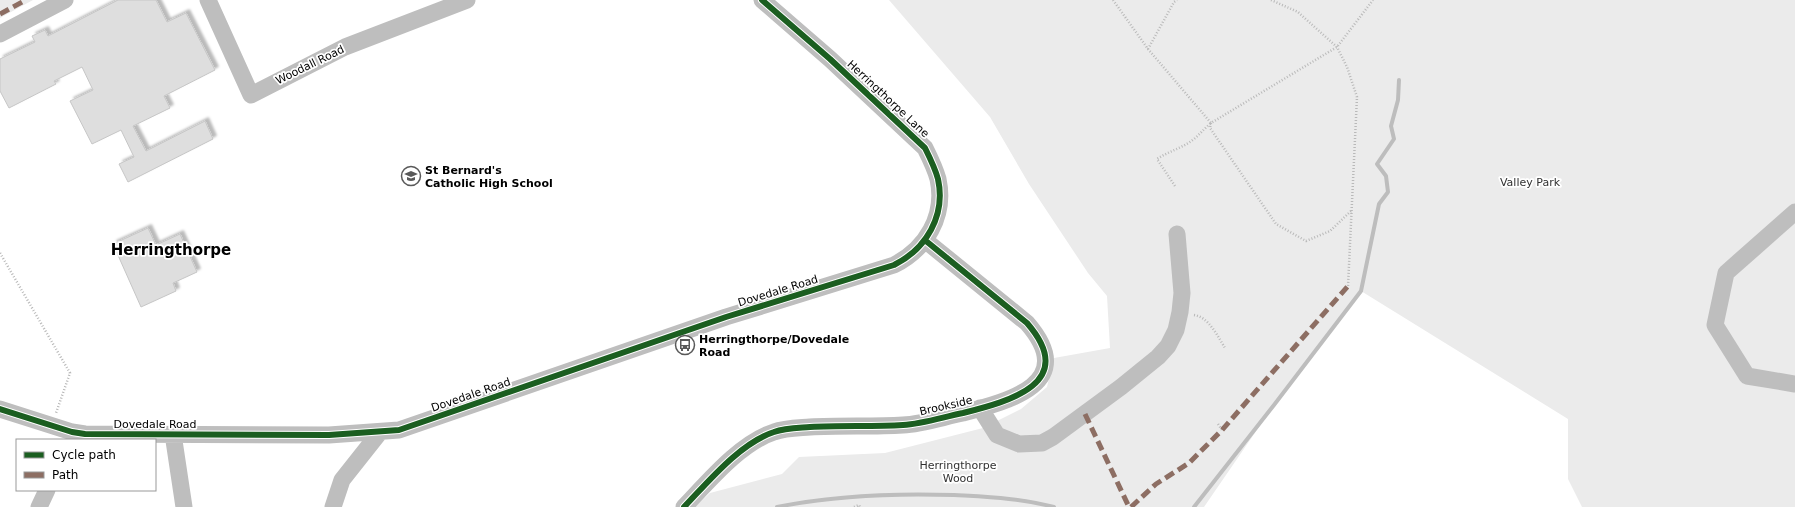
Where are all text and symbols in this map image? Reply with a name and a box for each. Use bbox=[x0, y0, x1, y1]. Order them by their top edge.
street label: Woodall Road bbox=[274, 43, 346, 87]
street label: Herringthorpe Lane bbox=[844, 58, 932, 140]
place label: St Bernard's Catholic High School bbox=[425, 164, 553, 190]
school or university icon: St Bernard's Catholic High School bbox=[400, 165, 422, 187]
park label: Valley Park bbox=[1500, 176, 1561, 189]
district label: Herringthorpe bbox=[111, 241, 231, 259]
street label: Dovedale Road bbox=[736, 273, 820, 309]
place label: Herringthorpe/Dovedale Road bbox=[699, 333, 849, 359]
bus stop icon: Herringthorpe/Dovedale Road bbox=[674, 334, 696, 356]
street label: Dovedale Road bbox=[430, 375, 512, 415]
street label: Brookside bbox=[918, 394, 974, 418]
street label: Dovedale Road bbox=[113, 418, 197, 431]
legend bbox=[16, 439, 156, 491]
text: Cycle path bbox=[52, 448, 116, 462]
park label: Herringthorpe Wood bbox=[919, 459, 997, 485]
text: Path bbox=[52, 468, 78, 482]

